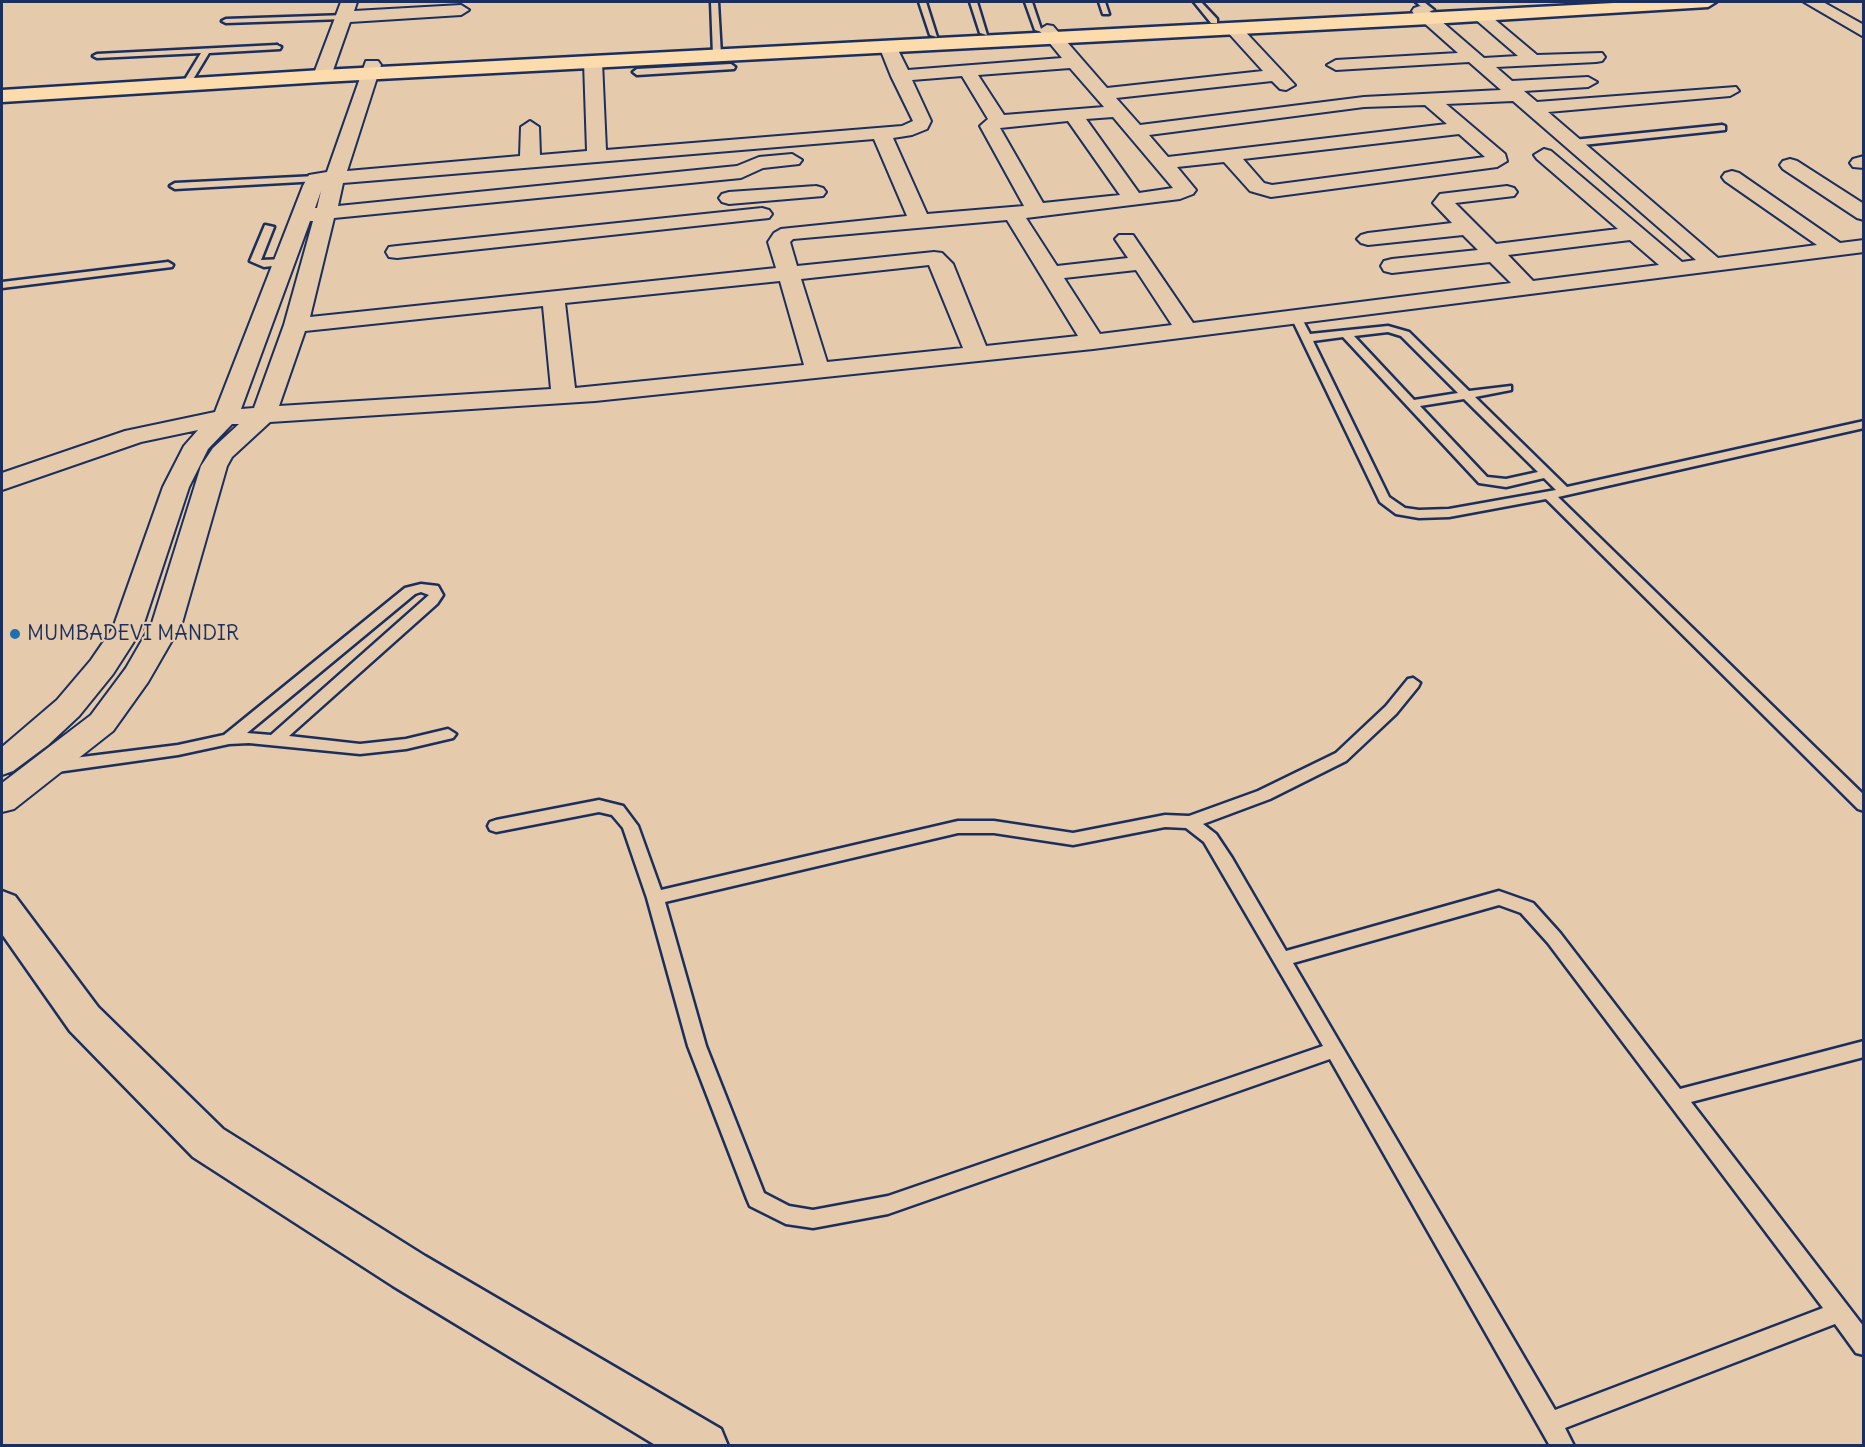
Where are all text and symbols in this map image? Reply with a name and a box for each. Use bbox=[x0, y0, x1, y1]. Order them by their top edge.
place label: MUMBADEVI MANDIR bbox=[27, 621, 239, 647]
marker: MUMBADEVI MANDIR bbox=[8, 627, 22, 641]

